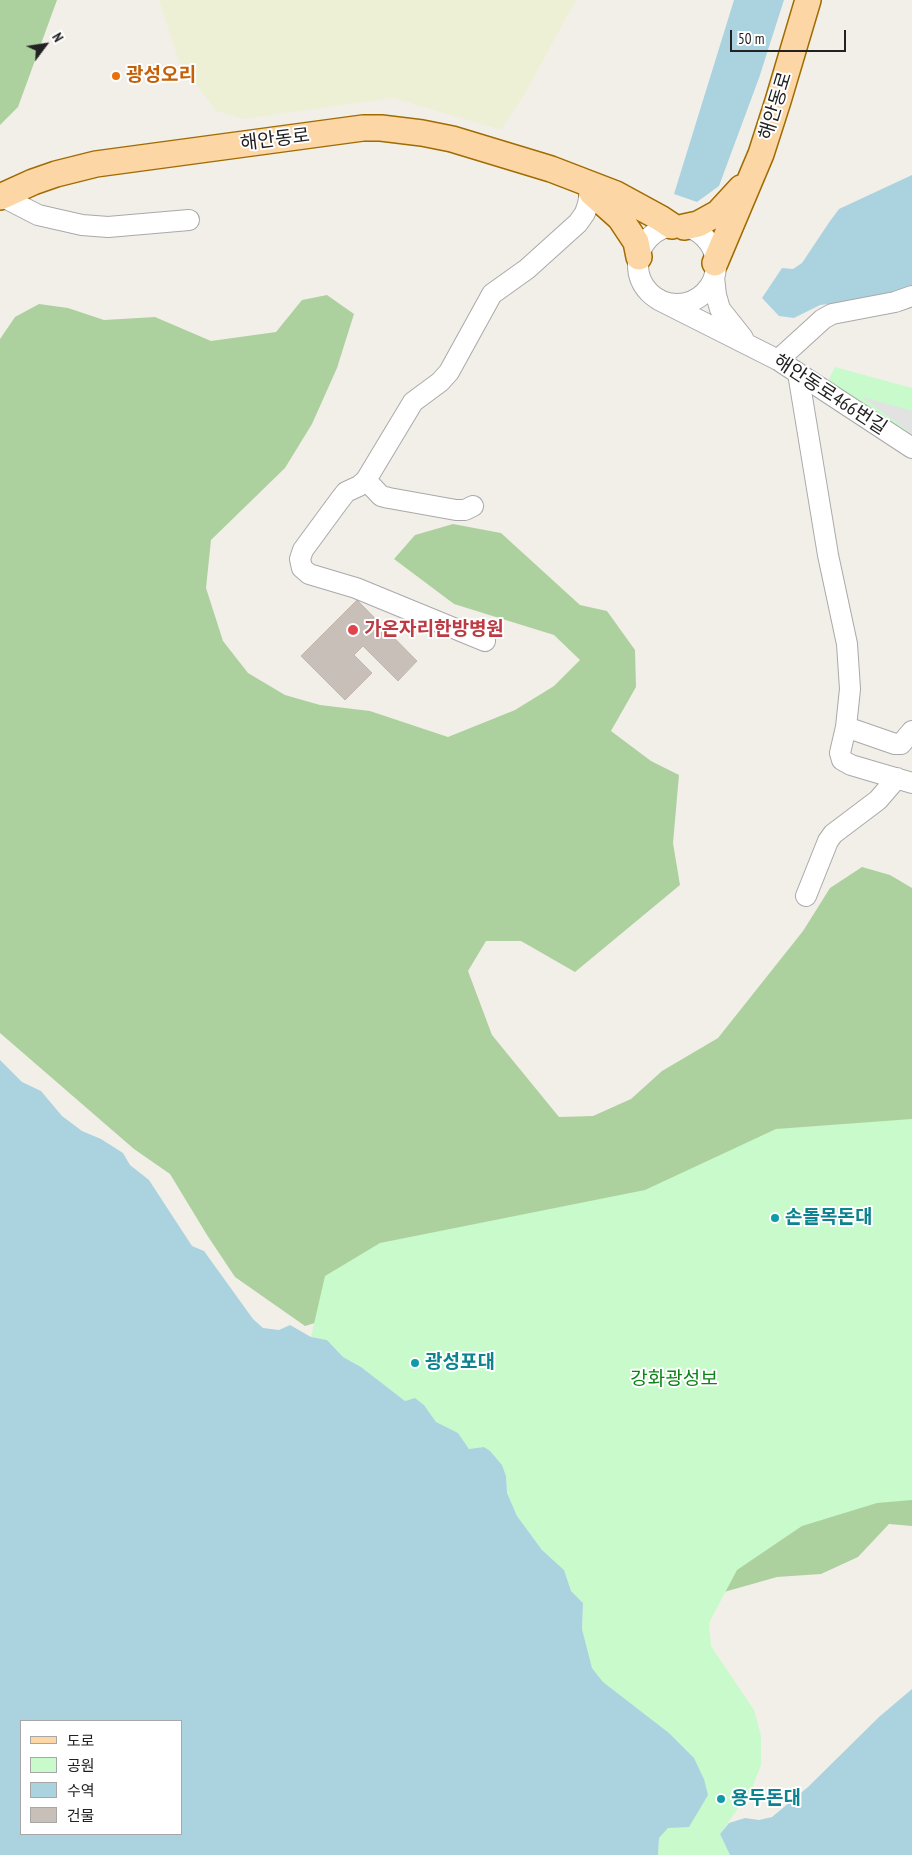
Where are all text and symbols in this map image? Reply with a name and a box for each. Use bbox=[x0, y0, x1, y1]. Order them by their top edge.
north arrow bbox=[20, 20, 70, 70]
scale bar bbox=[732, 20, 848, 52]
text: N bbox=[48, 29, 68, 45]
text: 50 m bbox=[738, 29, 764, 48]
place label: 광성오리 bbox=[126, 65, 196, 87]
street label: 해안동로 bbox=[755, 69, 797, 143]
marker: 광성오리 bbox=[110, 70, 122, 82]
street label: 해안동로 bbox=[239, 124, 311, 156]
street label: 해안동로466번길 bbox=[769, 350, 891, 440]
place label: 가온자리한방병원 bbox=[364, 619, 504, 641]
marker: 가온자리한방병원 bbox=[346, 623, 360, 637]
place label: 손돌목돈대 bbox=[785, 1207, 872, 1229]
marker: 손돌목돈대 bbox=[769, 1212, 781, 1224]
place label: 광성포대 bbox=[425, 1352, 495, 1374]
marker: 광성포대 bbox=[409, 1357, 421, 1369]
park label: 강화광성보 bbox=[630, 1369, 718, 1391]
legend bbox=[20, 1720, 182, 1835]
text: 도로 bbox=[67, 1731, 95, 1750]
text: 공원 bbox=[67, 1756, 95, 1775]
text: 수역 bbox=[67, 1781, 95, 1800]
place label: 용두돈대 bbox=[731, 1788, 801, 1810]
marker: 용두돈대 bbox=[715, 1793, 727, 1805]
text: 건물 bbox=[67, 1806, 95, 1825]

